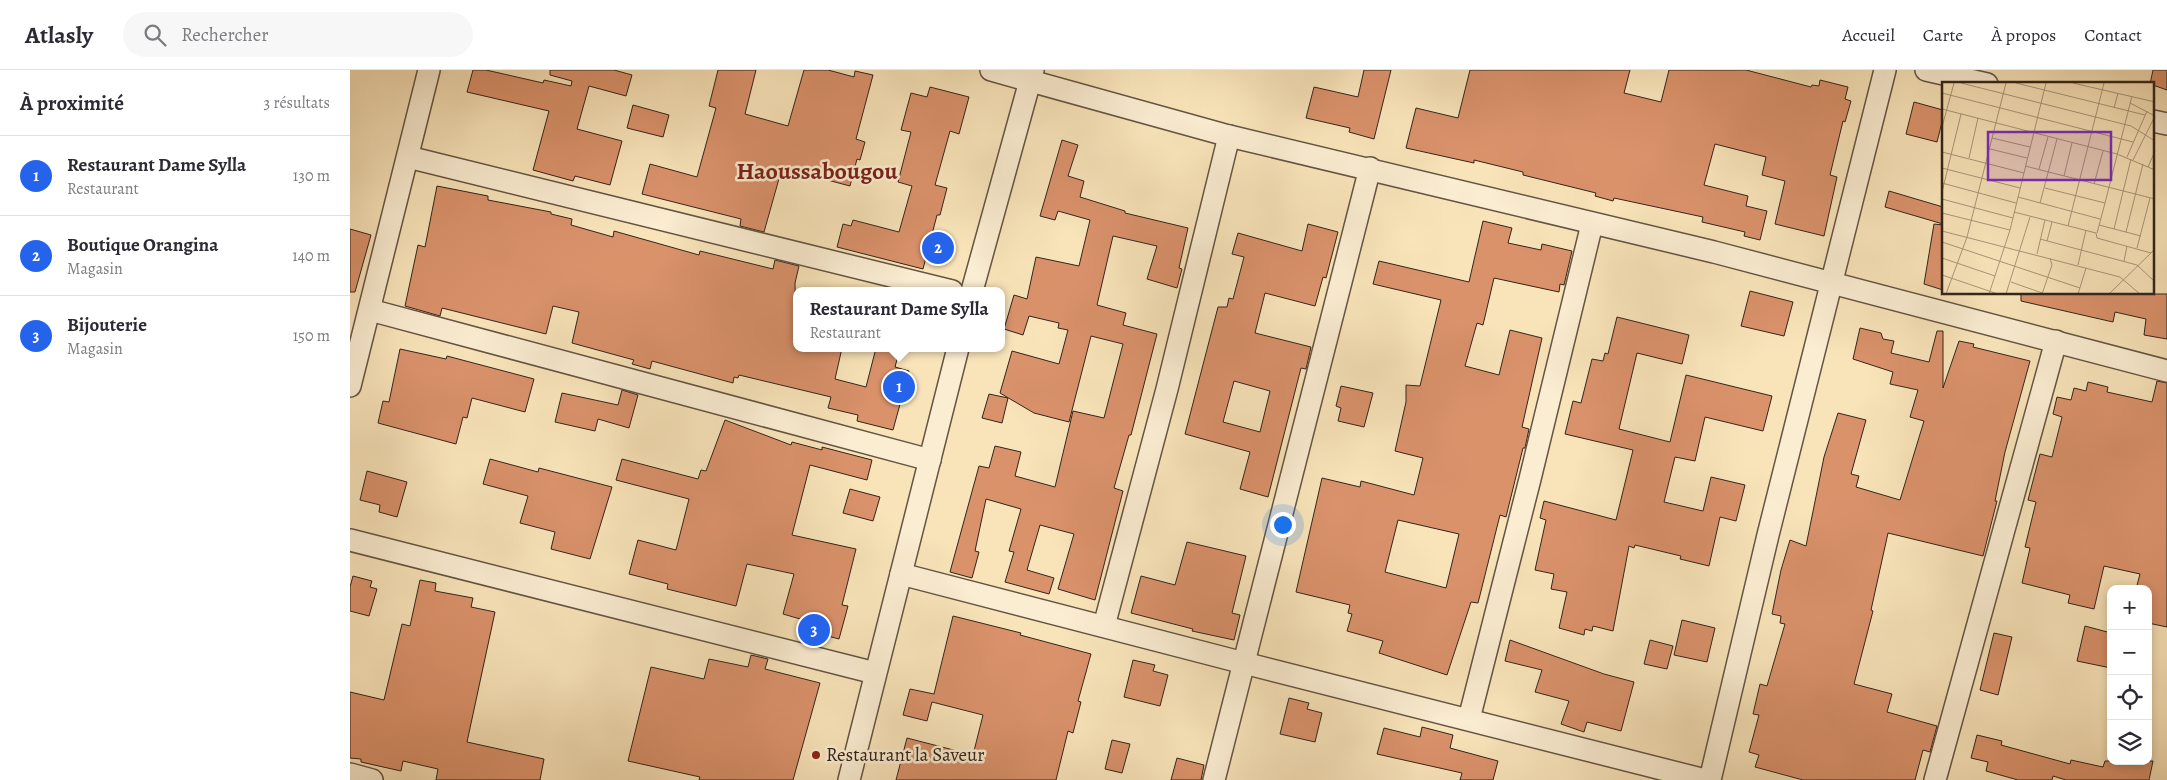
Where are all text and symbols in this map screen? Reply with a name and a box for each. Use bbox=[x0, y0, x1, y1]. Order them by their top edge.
search box bbox=[123, 12, 473, 57]
text: Atlasly bbox=[25, 19, 93, 51]
icon: search bbox=[141, 21, 169, 49]
text: Rechercher bbox=[181, 22, 268, 48]
text: Accueil bbox=[1842, 23, 1895, 47]
text: Carte bbox=[1923, 23, 1963, 47]
text: À propos bbox=[1991, 23, 2056, 47]
text: Contact bbox=[2084, 23, 2142, 47]
inset map bbox=[1942, 82, 2154, 295]
text: À proximité bbox=[20, 89, 124, 117]
text: 3 résultats bbox=[264, 92, 330, 114]
text: Restaurant Dame Sylla bbox=[67, 152, 246, 178]
district label: Haoussabougou bbox=[736, 155, 899, 187]
text: 1 bbox=[33, 165, 39, 187]
text: 130 m bbox=[293, 165, 330, 187]
text: Restaurant bbox=[67, 178, 139, 200]
pin: 2 bbox=[922, 229, 954, 267]
text: Boutique Orangina bbox=[67, 232, 218, 258]
text: 2 bbox=[32, 245, 40, 267]
text: 140 m bbox=[292, 245, 330, 267]
text: Magasin bbox=[67, 258, 123, 280]
popup bbox=[793, 287, 1005, 352]
text: Restaurant Dame Sylla bbox=[809, 296, 989, 322]
text: Bijouterie bbox=[67, 312, 147, 338]
text: Restaurant bbox=[809, 322, 881, 344]
text: 3 bbox=[33, 325, 39, 347]
text: 150 m bbox=[293, 325, 330, 347]
text: Magasin bbox=[67, 338, 123, 360]
pin: 1 bbox=[883, 368, 915, 406]
your location bbox=[1270, 512, 1296, 538]
map controls bbox=[2107, 585, 2152, 765]
button: + bbox=[2107, 585, 2152, 630]
pin: 3 bbox=[798, 611, 830, 649]
button: − bbox=[2107, 630, 2152, 675]
button: locate bbox=[2107, 675, 2152, 720]
button: layers bbox=[2107, 720, 2152, 765]
place label: Restaurant la Saveur bbox=[826, 742, 985, 768]
marker: Restaurant la Saveur bbox=[810, 749, 822, 761]

